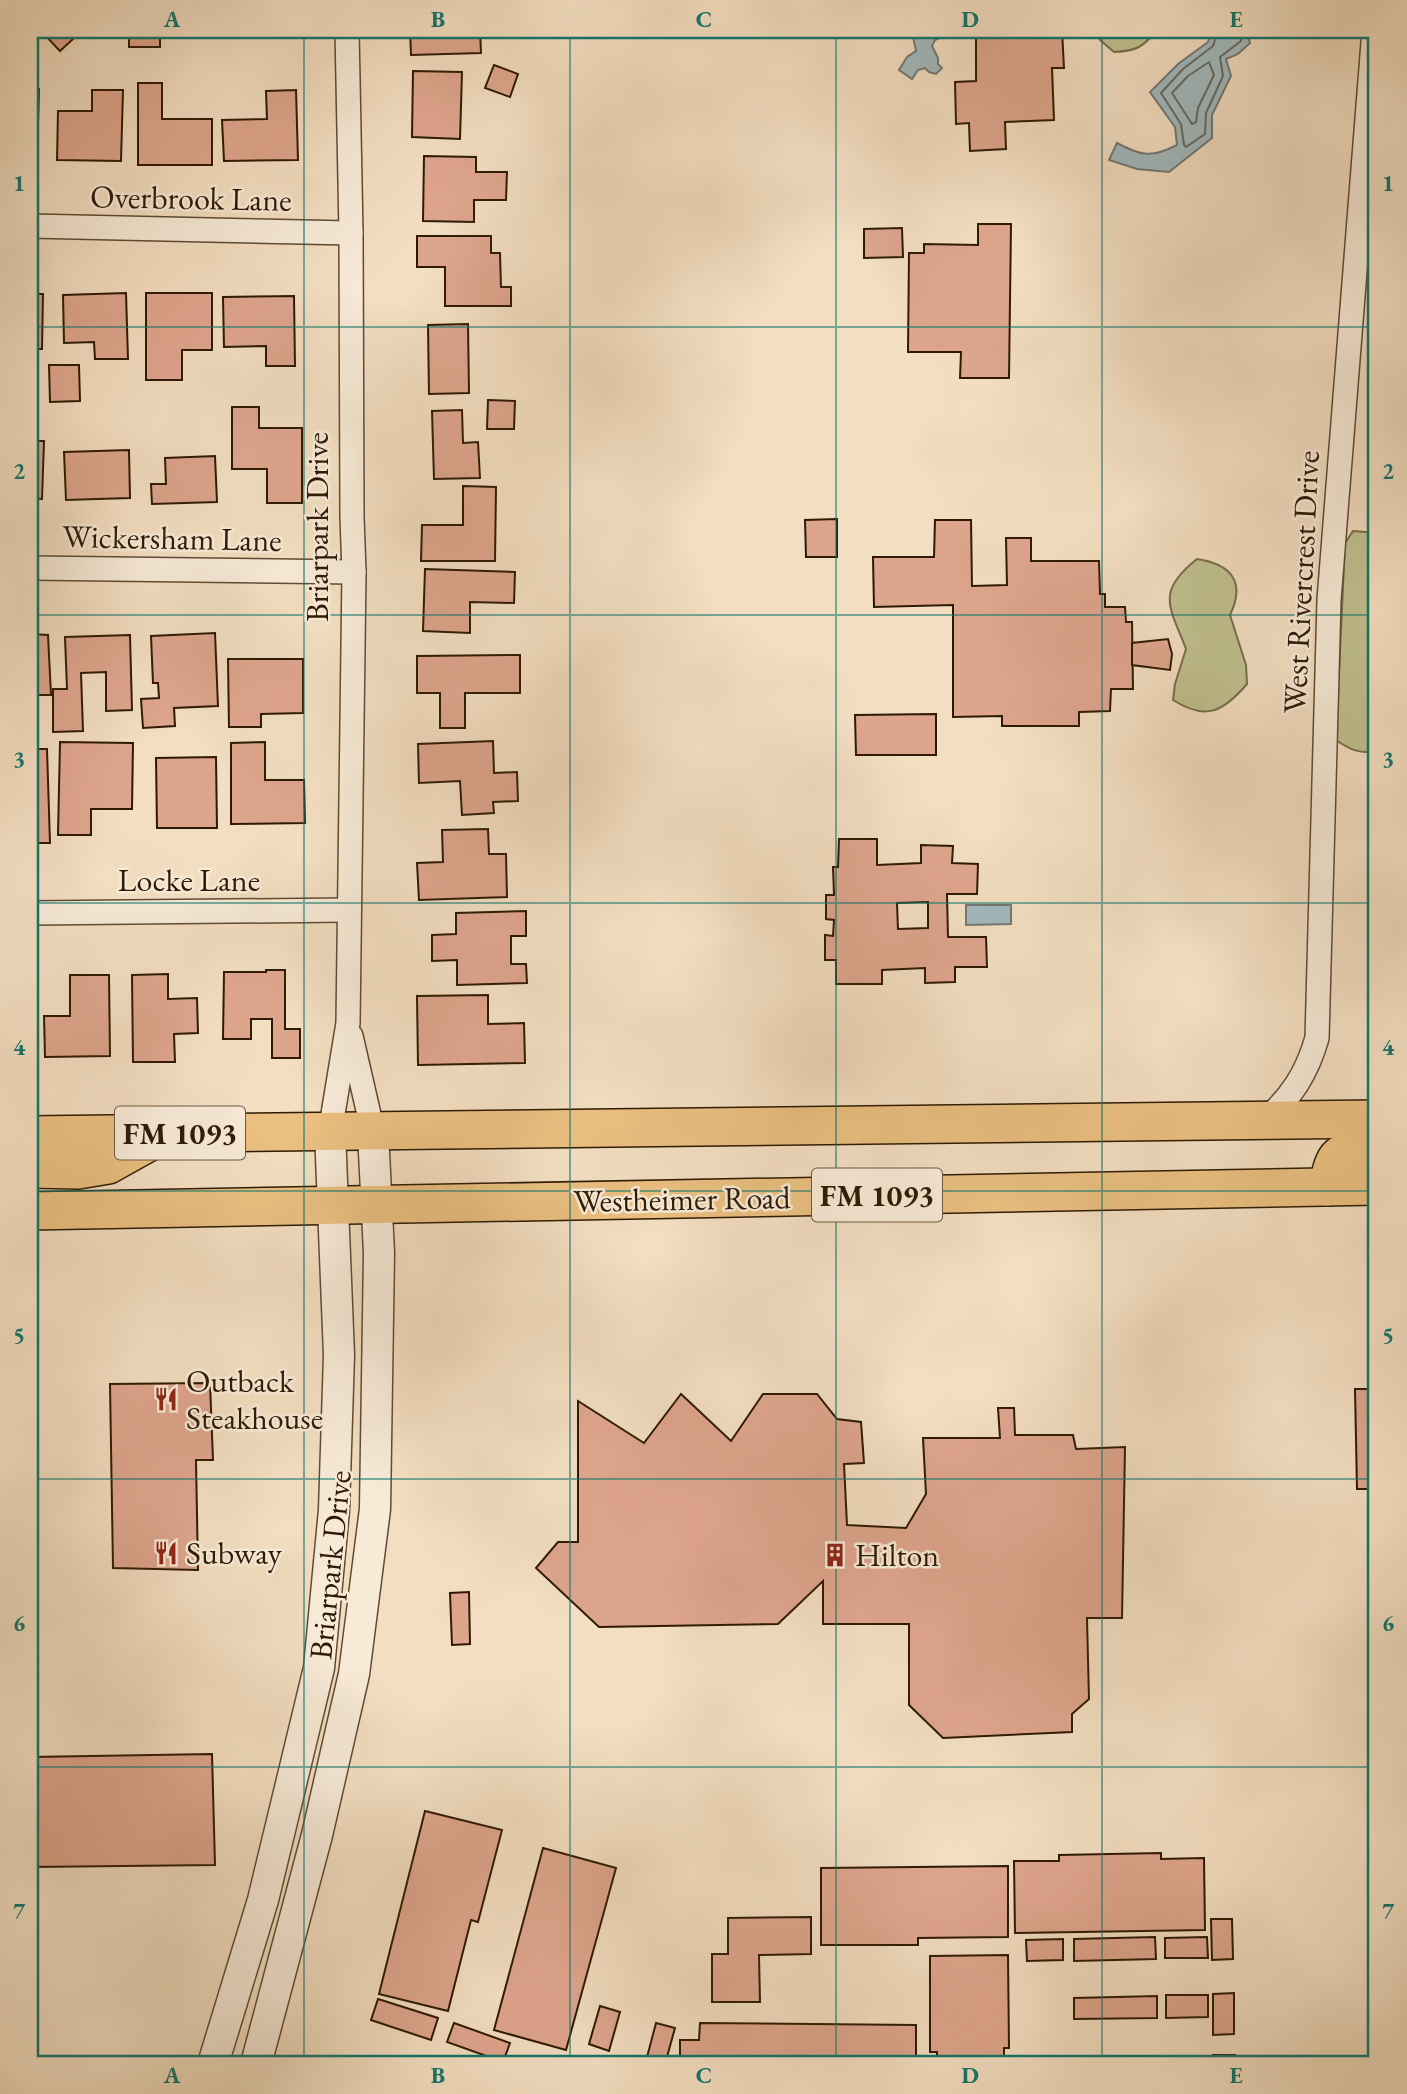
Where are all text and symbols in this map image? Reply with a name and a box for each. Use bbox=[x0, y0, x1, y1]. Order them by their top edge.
text: A bbox=[163, 4, 181, 34]
text: B bbox=[431, 4, 445, 34]
text: C bbox=[696, 4, 712, 34]
text: D bbox=[961, 4, 979, 34]
text: E bbox=[1229, 4, 1243, 34]
text: 1 bbox=[13, 168, 25, 198]
text: 1 bbox=[1382, 168, 1394, 198]
street label: Overbrook Lane bbox=[90, 175, 292, 221]
street label: Briarpark Drive bbox=[296, 432, 338, 622]
street label: West Rivercrest Drive bbox=[1273, 449, 1329, 715]
text: 2 bbox=[13, 456, 25, 486]
text: 2 bbox=[1382, 456, 1394, 486]
street label: Wickersham Lane bbox=[62, 515, 282, 561]
text: 3 bbox=[13, 744, 25, 774]
text: 3 bbox=[1382, 744, 1394, 774]
street label: Locke Lane bbox=[118, 859, 260, 901]
text: 4 bbox=[13, 1032, 26, 1062]
text: 4 bbox=[1382, 1032, 1395, 1062]
road number: FM 1093 bbox=[115, 1106, 245, 1160]
road number: FM 1093 bbox=[812, 1168, 942, 1222]
street label: Westheimer Road bbox=[573, 1176, 792, 1222]
text: 5 bbox=[13, 1320, 25, 1350]
text: 5 bbox=[1382, 1320, 1394, 1350]
place label: Outback Steakhouse bbox=[186, 1360, 323, 1439]
restaurant icon: Outback Steakhouse bbox=[152, 1385, 180, 1413]
street label: Briarpark Drive bbox=[299, 1468, 361, 1662]
place label: Subway bbox=[186, 1532, 283, 1574]
place label: Hilton bbox=[855, 1534, 939, 1576]
restaurant icon: Subway bbox=[152, 1539, 180, 1567]
building icon: Hilton bbox=[821, 1541, 849, 1569]
text: 6 bbox=[13, 1608, 25, 1638]
text: 6 bbox=[1382, 1608, 1394, 1638]
text: 7 bbox=[13, 1896, 26, 1926]
text: 7 bbox=[1382, 1896, 1395, 1926]
text: A bbox=[163, 2060, 181, 2090]
text: B bbox=[431, 2060, 445, 2090]
text: C bbox=[696, 2060, 712, 2090]
text: D bbox=[961, 2060, 979, 2090]
text: E bbox=[1229, 2060, 1243, 2090]

